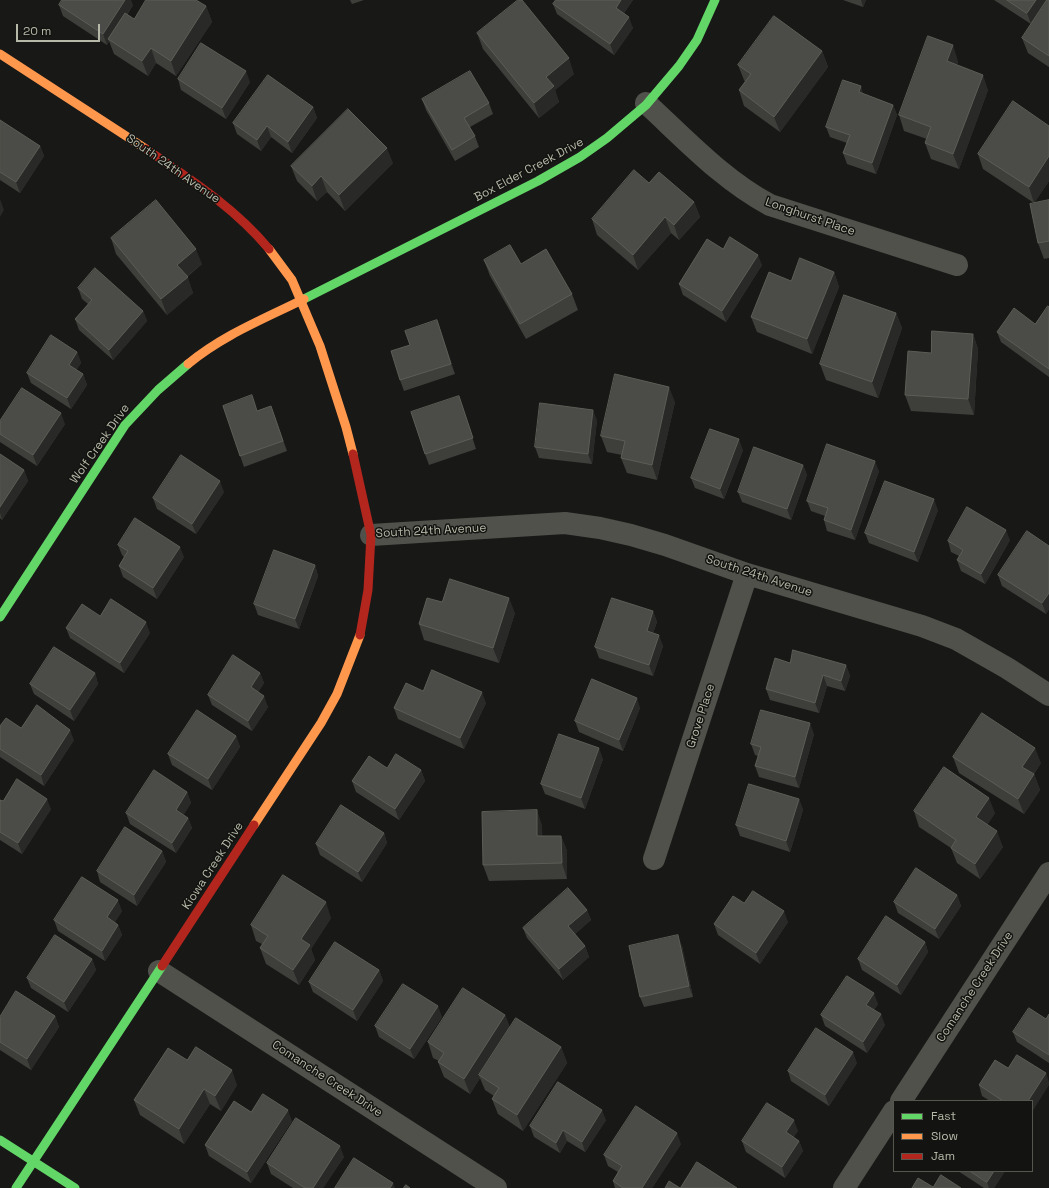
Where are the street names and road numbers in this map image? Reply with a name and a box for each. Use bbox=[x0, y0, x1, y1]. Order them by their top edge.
street label: South 24th Avenue bbox=[123, 131, 223, 207]
street label: Box Elder Creek Drive bbox=[472, 135, 586, 205]
street label: Longhurst Place bbox=[763, 195, 857, 239]
street label: Wolf Creek Drive bbox=[67, 402, 133, 486]
street label: South 24th Avenue bbox=[375, 521, 487, 541]
street label: South 24th Avenue bbox=[704, 552, 814, 600]
street label: Grove Place bbox=[684, 682, 718, 750]
street label: Kiowa Creek Drive bbox=[179, 819, 247, 913]
street label: Comanche Creek Drive bbox=[934, 929, 1016, 1045]
street label: Comanche Creek Drive bbox=[269, 1038, 385, 1120]

